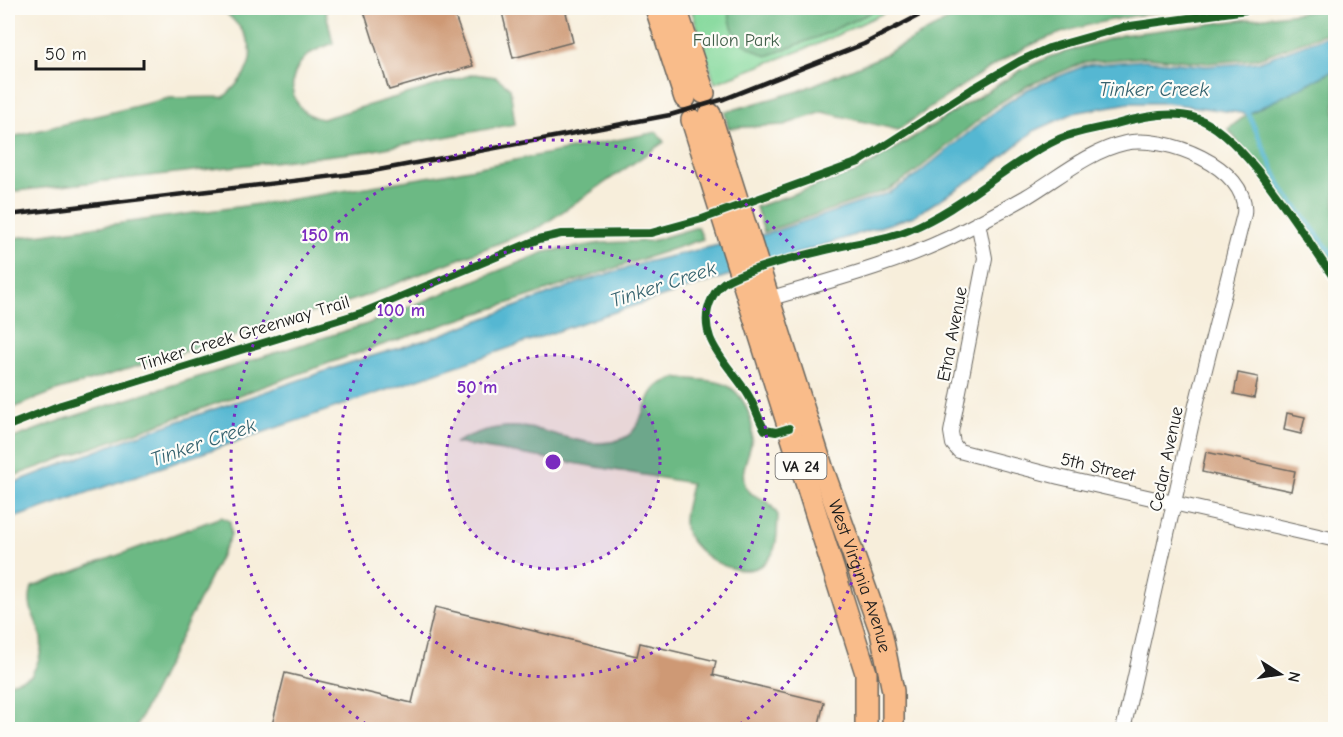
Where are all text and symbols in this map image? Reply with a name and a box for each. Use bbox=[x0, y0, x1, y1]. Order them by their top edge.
park label: Fallon Park bbox=[693, 30, 780, 51]
scale bar bbox=[36, 33, 144, 71]
text: 50 m bbox=[45, 44, 87, 65]
water label: Tinker Creek bbox=[1099, 78, 1209, 101]
text: 150 m bbox=[301, 225, 349, 246]
water label: Tinker Creek bbox=[607, 256, 719, 312]
street label: Etna Avenue bbox=[933, 285, 972, 383]
street label: Tinker Creek Greenway Trail bbox=[136, 291, 352, 376]
text: 100 m bbox=[377, 300, 425, 321]
text: 50 m bbox=[457, 377, 497, 398]
street label: Cedar Avenue bbox=[1145, 405, 1188, 514]
water label: Tinker Creek bbox=[147, 414, 259, 471]
street label: 5th Street bbox=[1059, 449, 1138, 486]
centre of rings bbox=[543, 452, 563, 472]
road number: VA 24 bbox=[776, 453, 826, 479]
street label: West Virginia Avenue bbox=[824, 497, 895, 654]
north arrow bbox=[1250, 644, 1310, 704]
text: N bbox=[1284, 670, 1304, 684]

